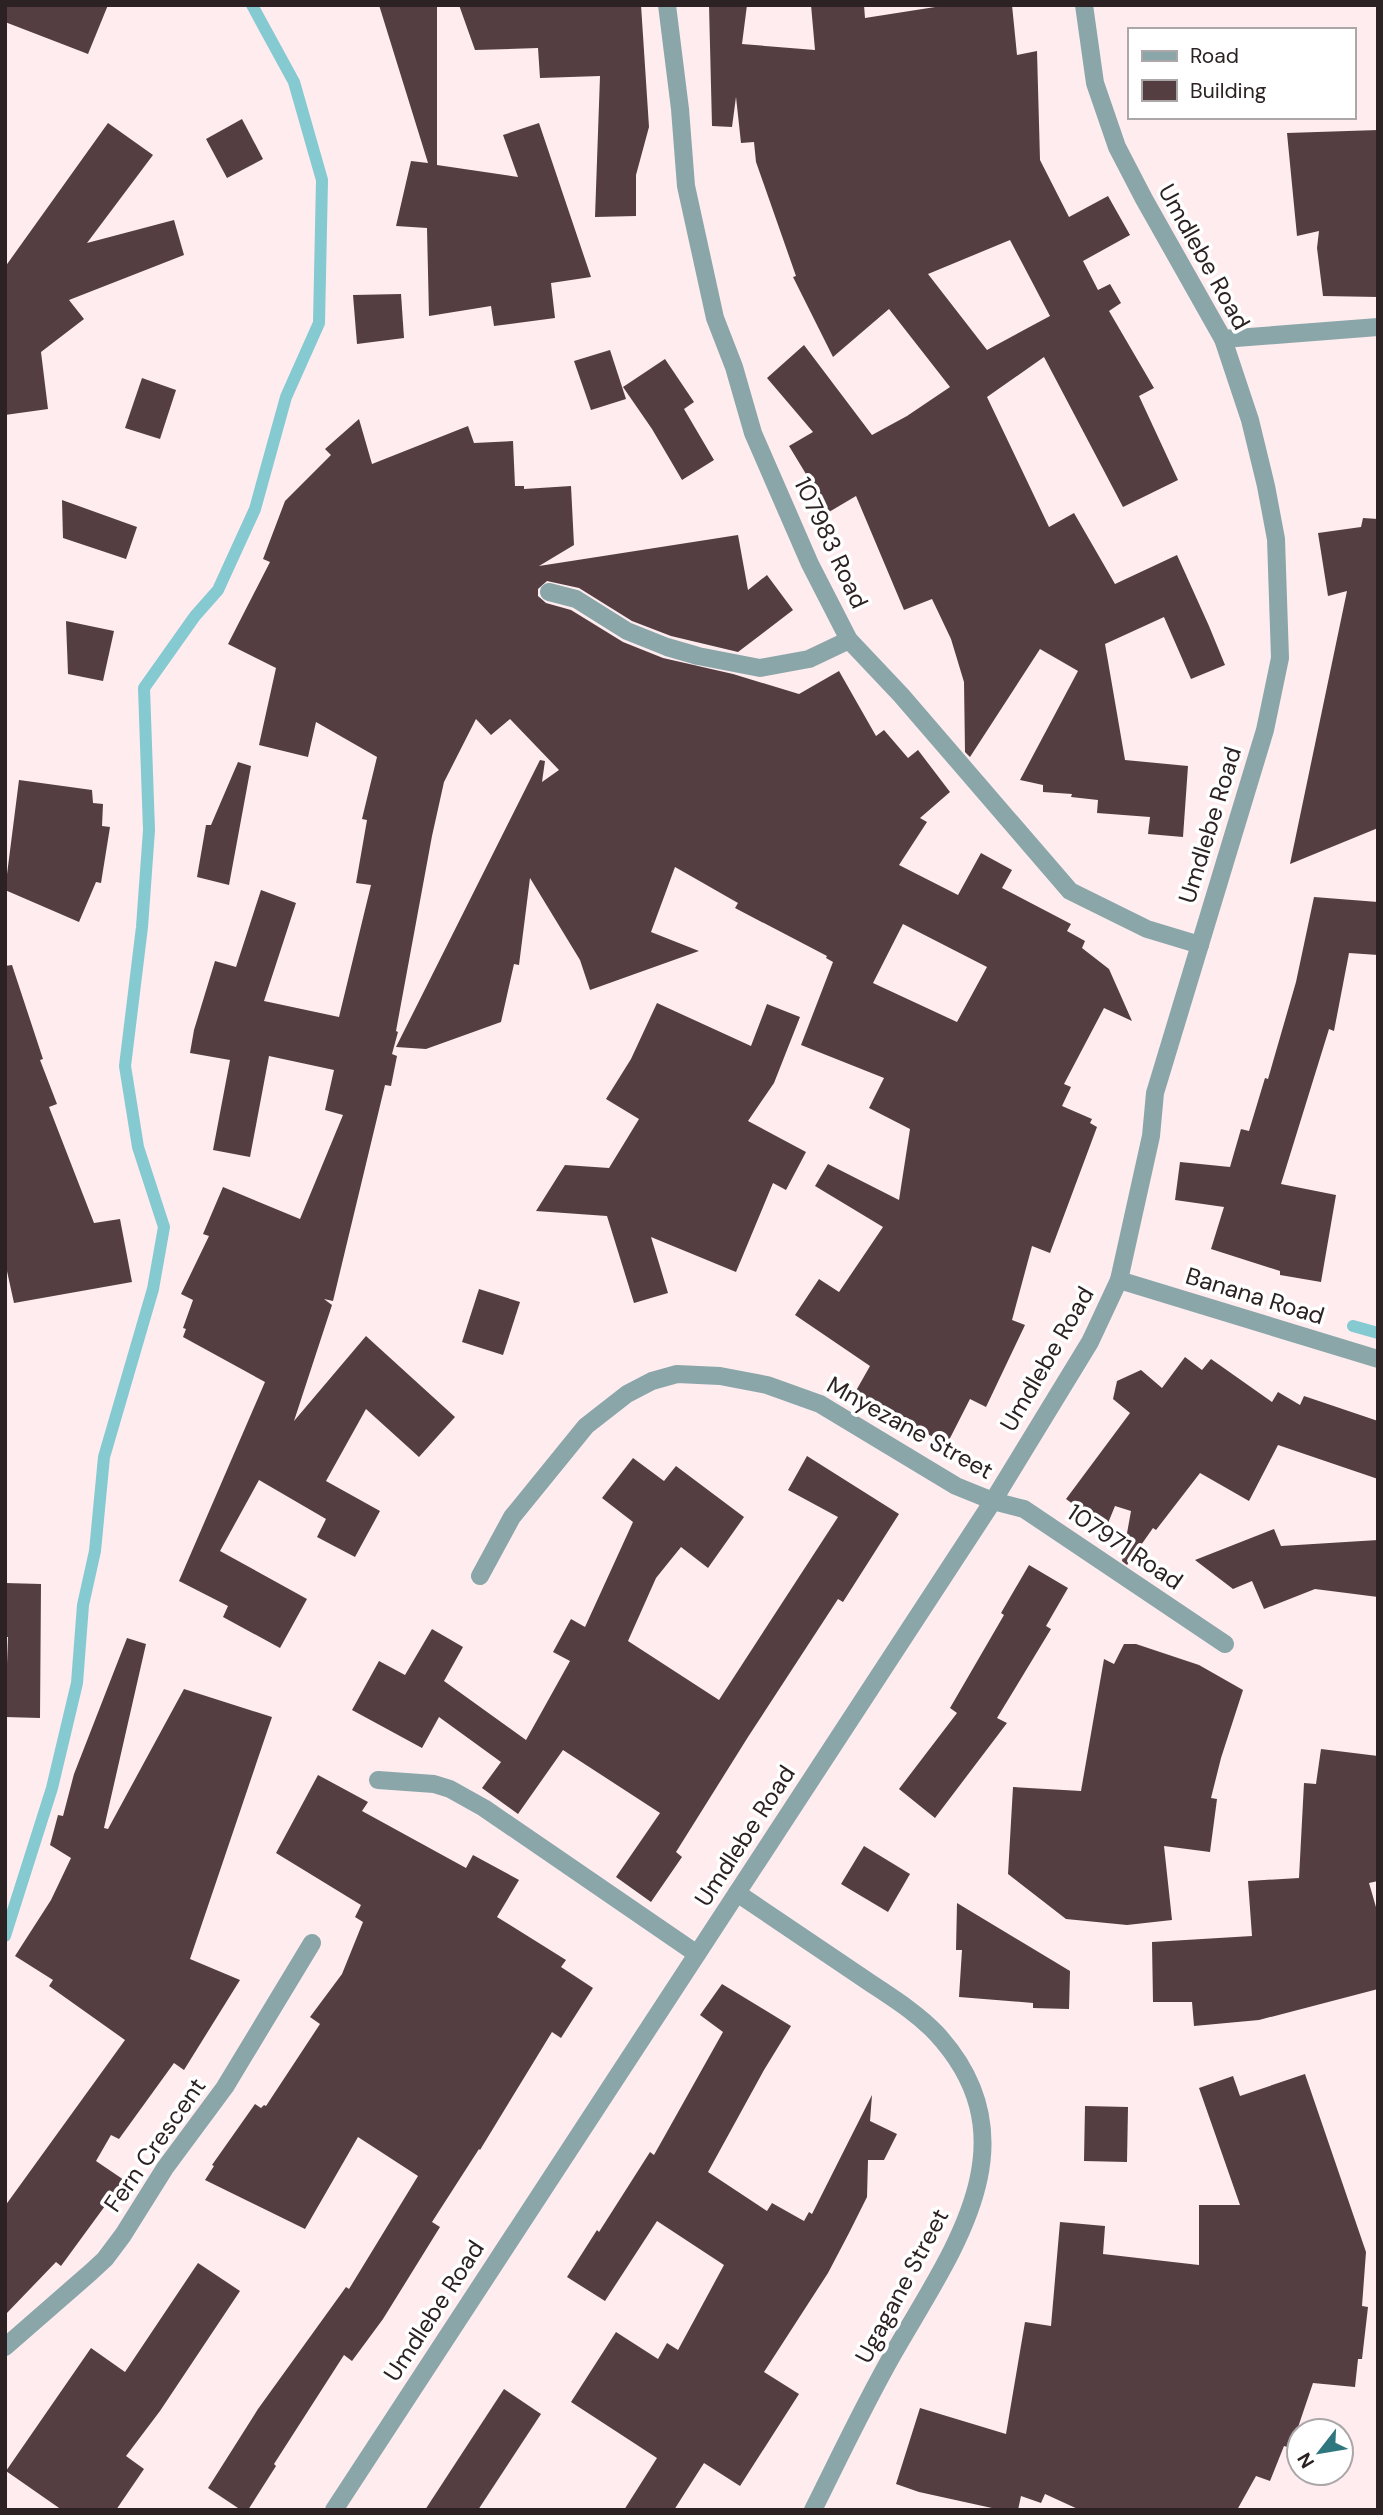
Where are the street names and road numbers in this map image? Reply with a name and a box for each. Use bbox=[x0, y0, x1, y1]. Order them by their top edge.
street label: Umdlebe Road bbox=[1152, 178, 1257, 335]
street label: 107983 Road bbox=[788, 472, 875, 613]
street label: Umdlebe Road bbox=[1171, 743, 1248, 907]
street label: Banana Road bbox=[1182, 1260, 1328, 1331]
street label: Umdlebe Road bbox=[993, 1281, 1101, 1437]
street label: Mnyezane Street bbox=[822, 1369, 999, 1486]
street label: 107971 Road bbox=[1062, 1497, 1189, 1597]
street label: Umdlebe Road bbox=[687, 1759, 802, 1912]
street label: Fern Crescent bbox=[97, 2072, 212, 2218]
street label: Ugagane Street bbox=[848, 2203, 955, 2368]
street label: Umdlebe Road bbox=[376, 2234, 491, 2387]

